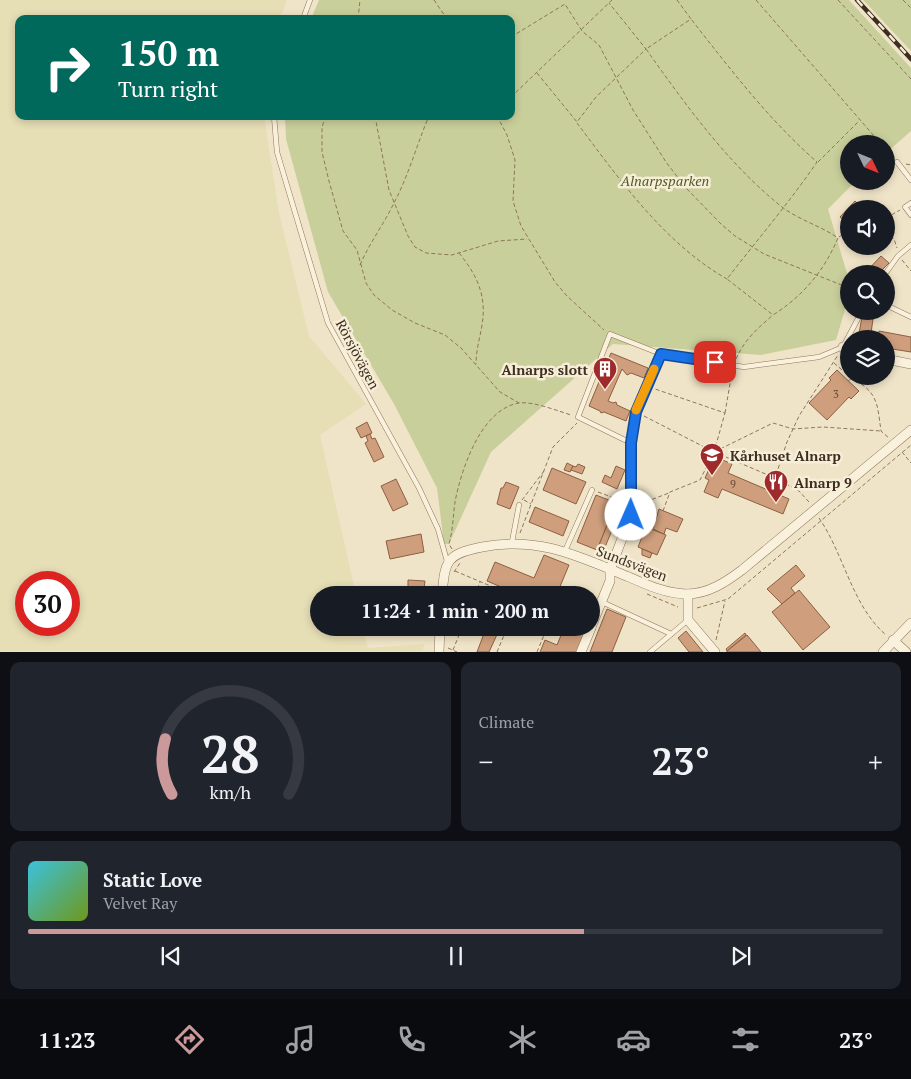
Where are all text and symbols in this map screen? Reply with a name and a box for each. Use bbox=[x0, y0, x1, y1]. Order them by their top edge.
text: 150 m bbox=[118, 30, 219, 76]
icon: right bbox=[35, 35, 100, 100]
text: Turn right bbox=[118, 74, 218, 103]
north arrow bbox=[840, 135, 895, 190]
map controls bbox=[840, 135, 895, 385]
park label: Alnarpsparken bbox=[620, 171, 709, 190]
button: sound bbox=[840, 200, 895, 255]
button: search bbox=[840, 265, 895, 320]
street label: Rörsjövägen bbox=[332, 316, 385, 393]
button: layers bbox=[840, 330, 895, 385]
pin bbox=[694, 341, 736, 383]
icon: arrive bbox=[701, 348, 729, 376]
building icon: Alnarps slott bbox=[592, 356, 618, 390]
place label: Alnarps slott bbox=[501, 360, 588, 379]
house number: 3 bbox=[833, 387, 839, 401]
school or university icon: Kårhuset Alnarp bbox=[699, 442, 725, 476]
place label: Kårhuset Alnarp bbox=[730, 446, 841, 465]
restaurant icon: Alnarp 9 bbox=[763, 469, 789, 503]
place label: Alnarp 9 bbox=[794, 473, 852, 492]
house number: 9 bbox=[730, 477, 736, 491]
position arrow bbox=[604, 488, 656, 540]
street label: Sundsvägen bbox=[594, 541, 671, 585]
speed limit sign: 30 bbox=[15, 571, 80, 636]
text: 11:24 · 1 min · 200 m bbox=[361, 598, 549, 623]
text: Climate bbox=[479, 711, 534, 733]
text: 28 bbox=[201, 719, 260, 788]
text: 23° bbox=[651, 736, 710, 786]
text: − bbox=[479, 743, 493, 780]
text: + bbox=[868, 743, 883, 780]
text: km/h bbox=[210, 780, 251, 804]
text: Static Love bbox=[103, 867, 202, 892]
text: Velvet Ray bbox=[103, 892, 177, 914]
icon: previous bbox=[157, 942, 185, 970]
icon: pause bbox=[442, 942, 470, 970]
icon: next bbox=[727, 942, 755, 970]
icon: directions bbox=[172, 1022, 207, 1057]
icon: music bbox=[283, 1022, 318, 1057]
icon: phone bbox=[394, 1022, 429, 1057]
icon: climate bbox=[505, 1022, 540, 1057]
icon: car bbox=[616, 1022, 651, 1057]
icon: filters bbox=[728, 1022, 763, 1057]
text: 11:23 bbox=[38, 1025, 95, 1054]
text: 23° bbox=[839, 1025, 873, 1054]

